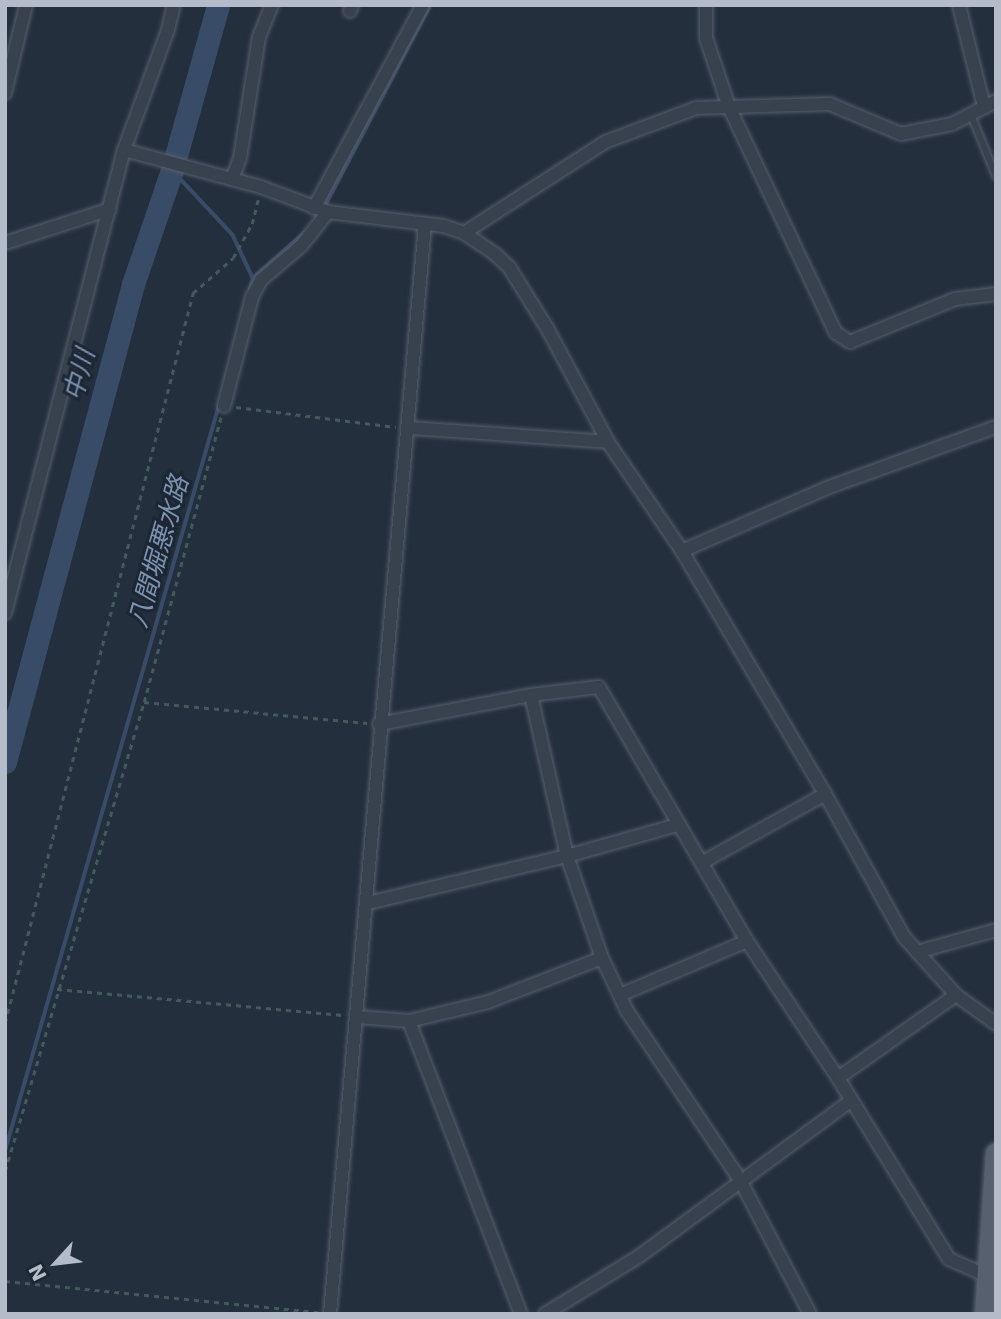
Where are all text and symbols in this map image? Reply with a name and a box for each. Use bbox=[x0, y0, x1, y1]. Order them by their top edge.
water label: 中川 bbox=[58, 346, 102, 404]
water label: 八間堀悪水路 bbox=[123, 473, 195, 631]
north arrow bbox=[21, 1228, 91, 1298]
text: N bbox=[24, 1260, 51, 1285]

